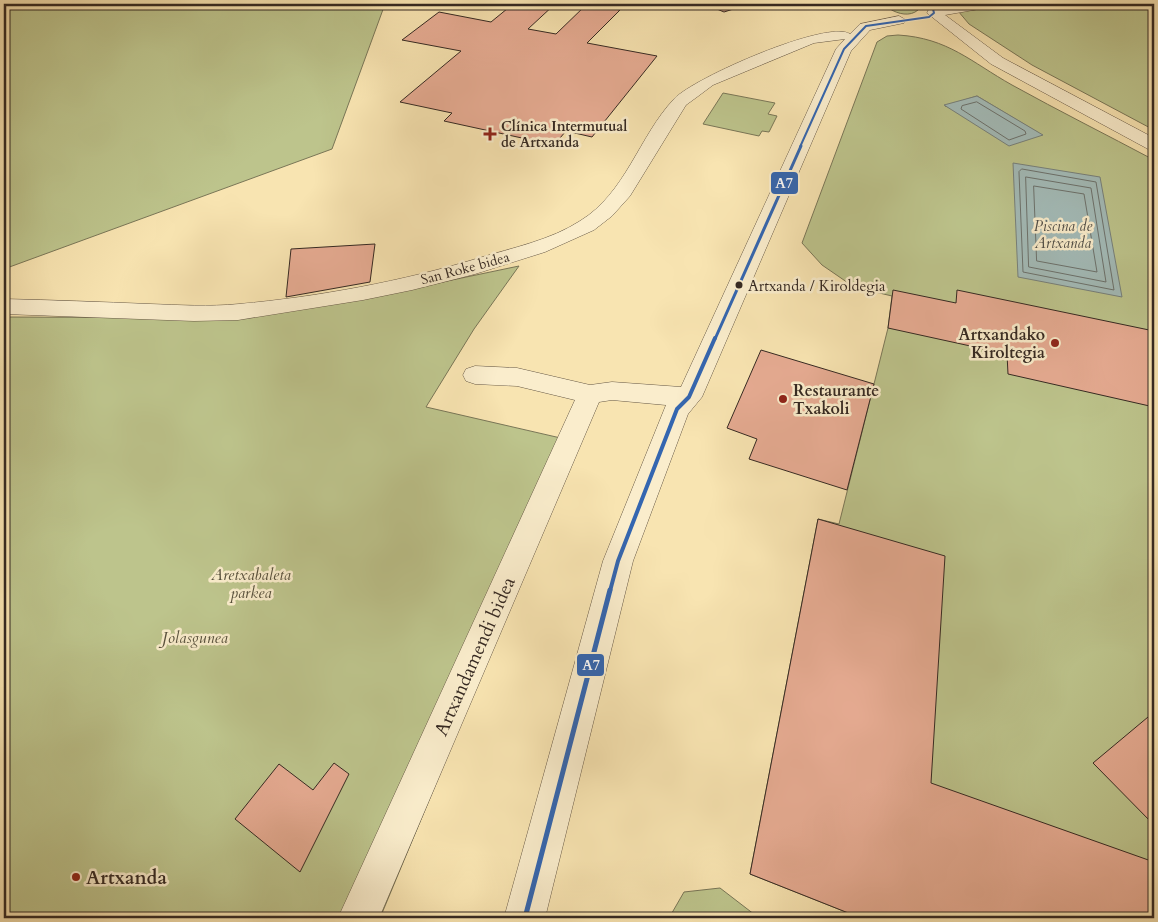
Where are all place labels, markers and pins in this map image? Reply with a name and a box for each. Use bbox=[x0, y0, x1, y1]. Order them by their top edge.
place label: Clínica Intermutual de Artxanda bbox=[501, 117, 627, 152]
marker: Clínica Intermutual de Artxanda bbox=[483, 127, 497, 141]
place label: Artxanda / Kiroldegia bbox=[748, 276, 886, 296]
marker: Artxanda / Kiroldegia bbox=[734, 280, 744, 290]
place label: Artxandako Kiroltegia bbox=[959, 324, 1045, 364]
marker: Artxandako Kiroltegia bbox=[1049, 337, 1061, 349]
place label: Restaurante Txakoli bbox=[793, 380, 879, 420]
marker: Restaurante Txakoli bbox=[777, 393, 789, 405]
place label: Artxanda bbox=[86, 865, 167, 891]
marker: Artxanda bbox=[70, 871, 82, 883]

